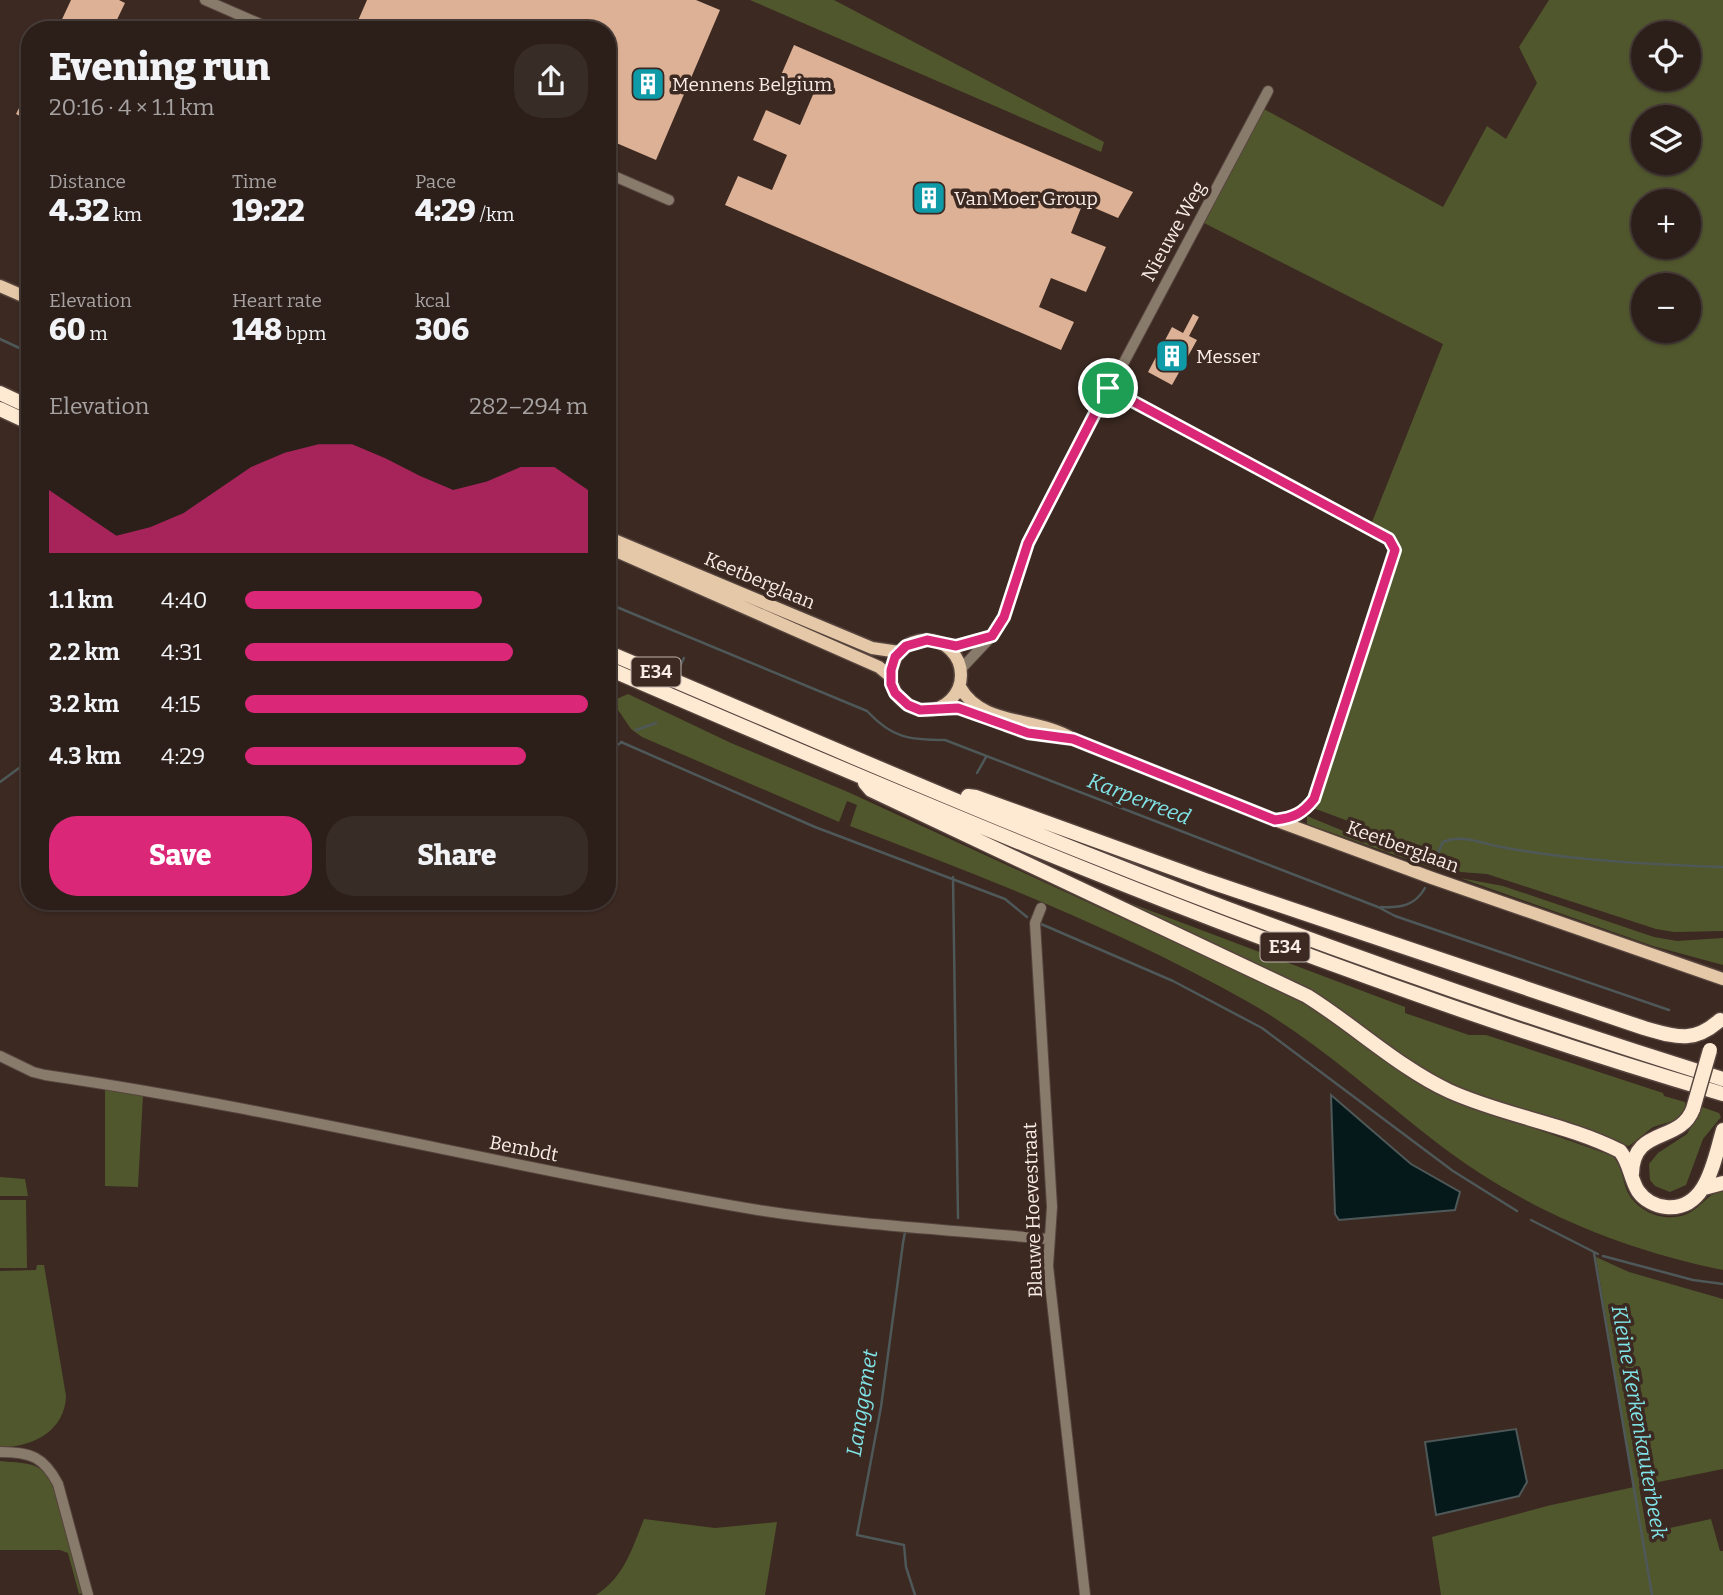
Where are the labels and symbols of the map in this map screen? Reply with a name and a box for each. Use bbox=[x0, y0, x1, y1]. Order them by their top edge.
building icon: Mennens Belgium bbox=[629, 65, 667, 103]
place label: Mennens Belgium bbox=[672, 73, 832, 96]
street label: Nieuwe Weg bbox=[1137, 177, 1211, 285]
building icon: Van Moer Group bbox=[910, 179, 948, 217]
place label: Van Moer Group bbox=[954, 187, 1098, 210]
building icon: Messer bbox=[1153, 337, 1191, 375]
place label: Messer bbox=[1196, 345, 1261, 368]
pin bbox=[1078, 358, 1138, 418]
street label: Keetberglaan bbox=[701, 547, 819, 614]
road number: E34 bbox=[632, 658, 680, 686]
water label: Karperreed bbox=[1084, 767, 1194, 831]
street label: Keetberglaan bbox=[1343, 815, 1462, 877]
road number: E34 bbox=[1260, 932, 1310, 962]
street label: Blauwe Hoevestraat bbox=[1018, 1122, 1047, 1298]
street label: Bembdt bbox=[487, 1131, 560, 1166]
water label: Kleine Kerkenkauterbeek bbox=[1606, 1303, 1673, 1542]
water label: Langgemet bbox=[841, 1347, 883, 1458]

